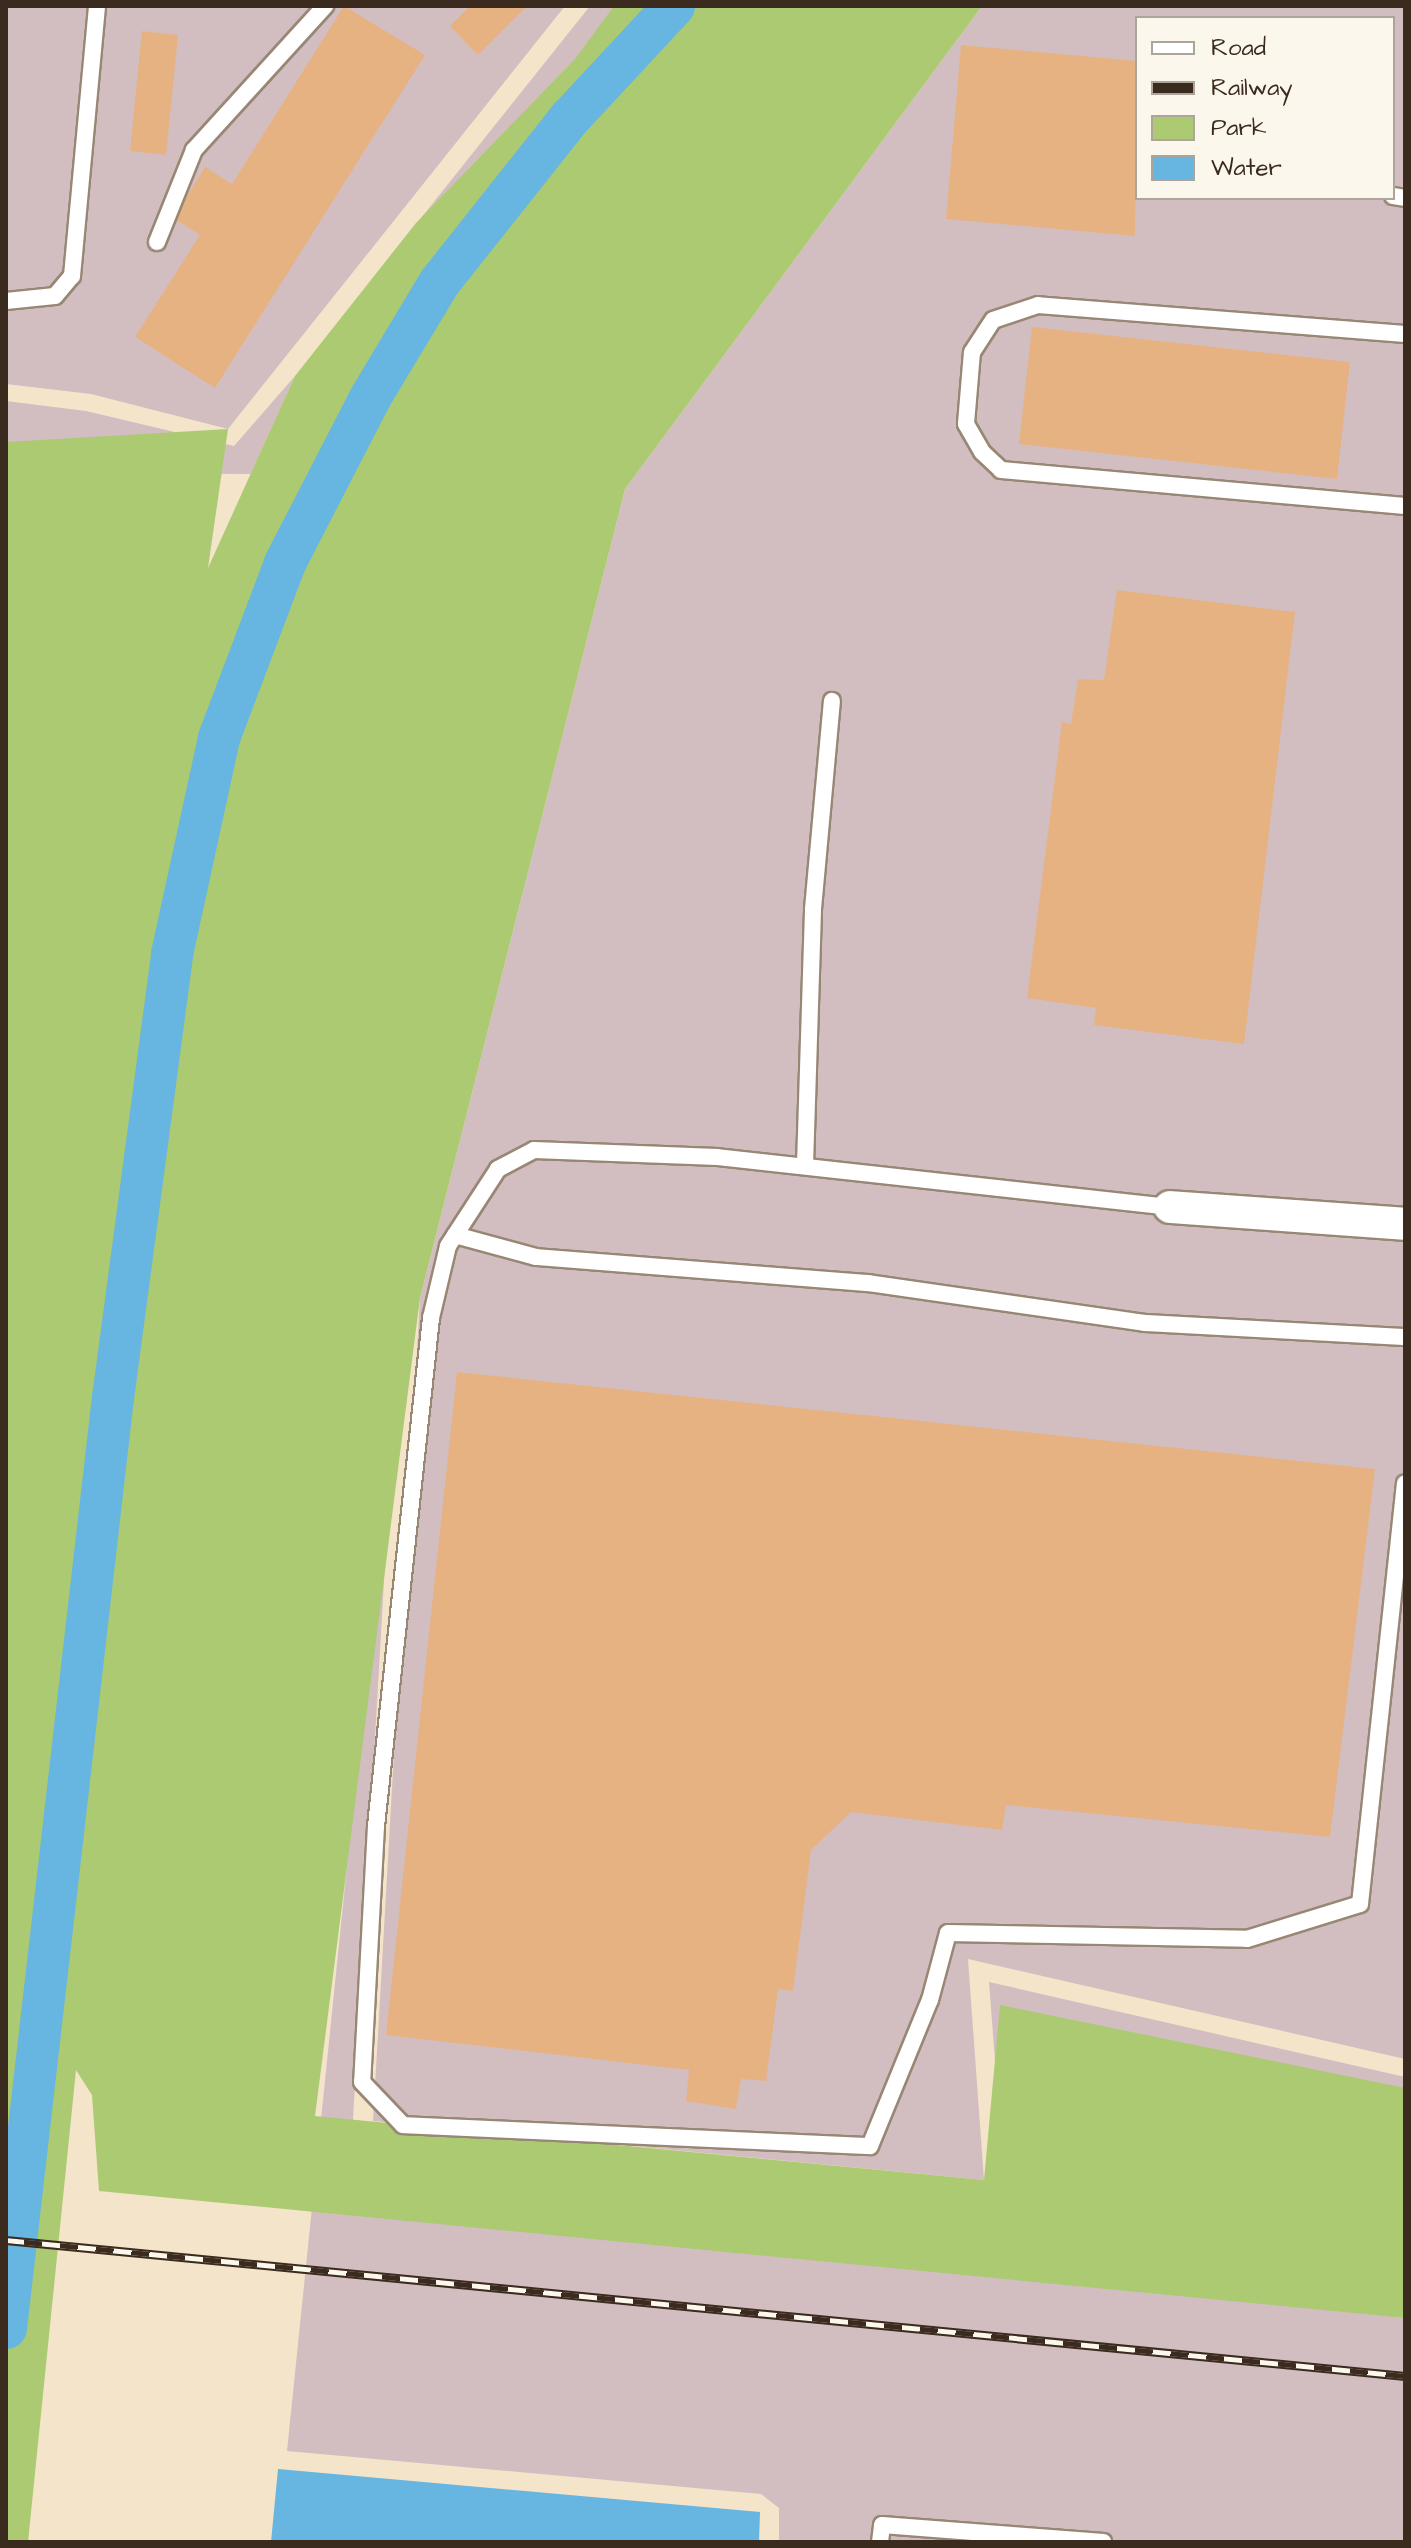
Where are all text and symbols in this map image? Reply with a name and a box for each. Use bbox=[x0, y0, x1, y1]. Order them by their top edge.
legend bbox=[1135, 16, 1395, 200]
text: Road bbox=[1211, 31, 1266, 65]
text: Railway bbox=[1211, 71, 1293, 105]
text: Park bbox=[1211, 111, 1267, 145]
text: Water bbox=[1211, 151, 1282, 185]

